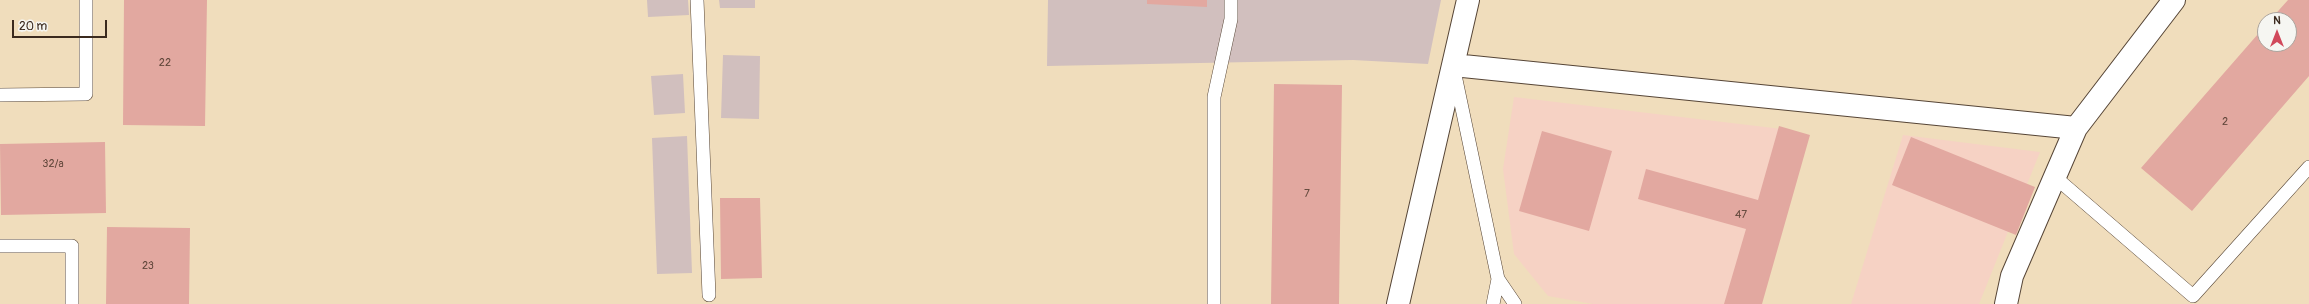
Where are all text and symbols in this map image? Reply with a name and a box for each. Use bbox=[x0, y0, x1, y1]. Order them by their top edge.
scale bar bbox=[14, 12, 109, 38]
north arrow bbox=[2257, 12, 2297, 52]
text: N bbox=[2273, 14, 2281, 27]
text: 20 m bbox=[19, 19, 47, 34]
house number: 22 bbox=[159, 56, 171, 70]
house number: 2 bbox=[2222, 115, 2228, 129]
house number: 32/а bbox=[42, 157, 64, 171]
house number: 7 bbox=[1304, 187, 1310, 201]
house number: 47 bbox=[1735, 208, 1747, 222]
house number: 23 bbox=[142, 259, 154, 273]

